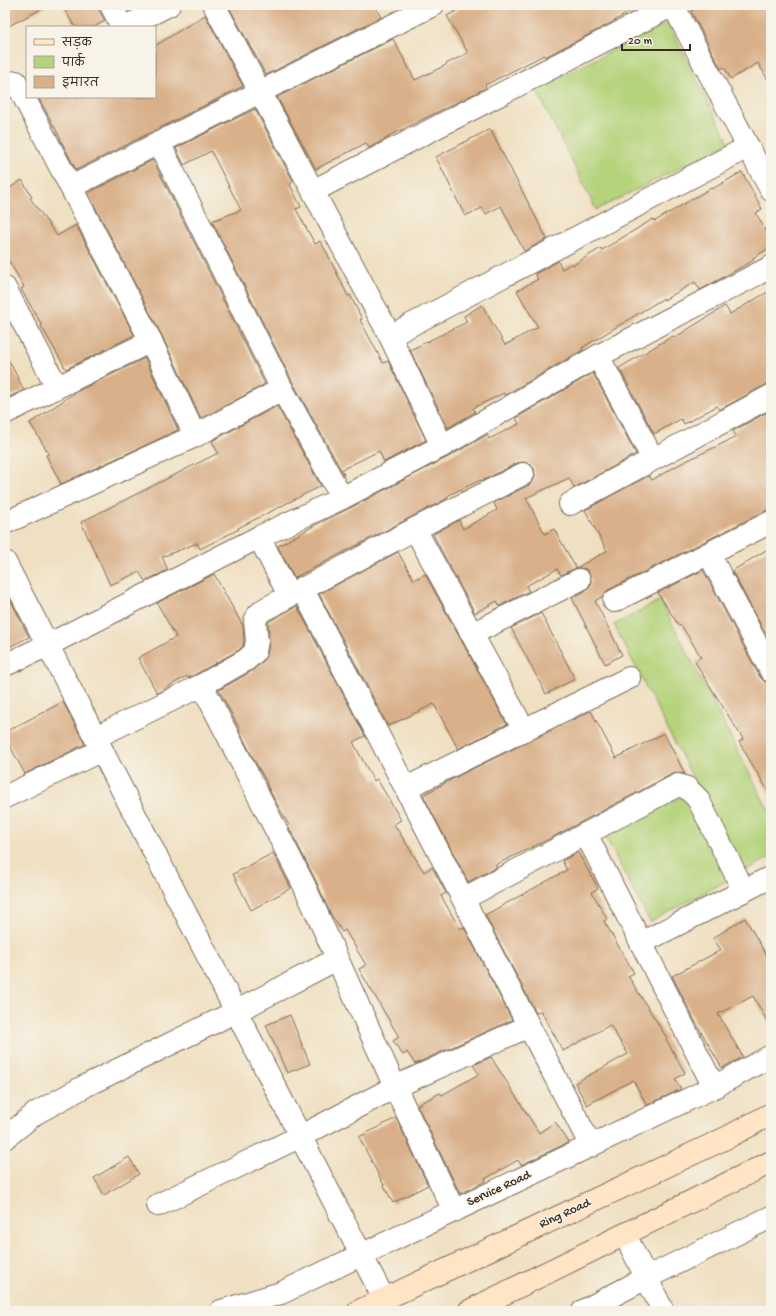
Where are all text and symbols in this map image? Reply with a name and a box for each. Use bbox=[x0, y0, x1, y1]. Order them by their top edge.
legend bbox=[26, 26, 156, 98]
scale bar bbox=[622, 26, 690, 52]
text: 20 m bbox=[628, 35, 653, 49]
text: सड़क bbox=[61, 37, 93, 51]
text: पार्क bbox=[61, 52, 86, 71]
text: इमारत bbox=[62, 76, 100, 91]
street label: Service Road bbox=[465, 1167, 534, 1210]
street label: Ring Road bbox=[537, 1195, 594, 1232]

